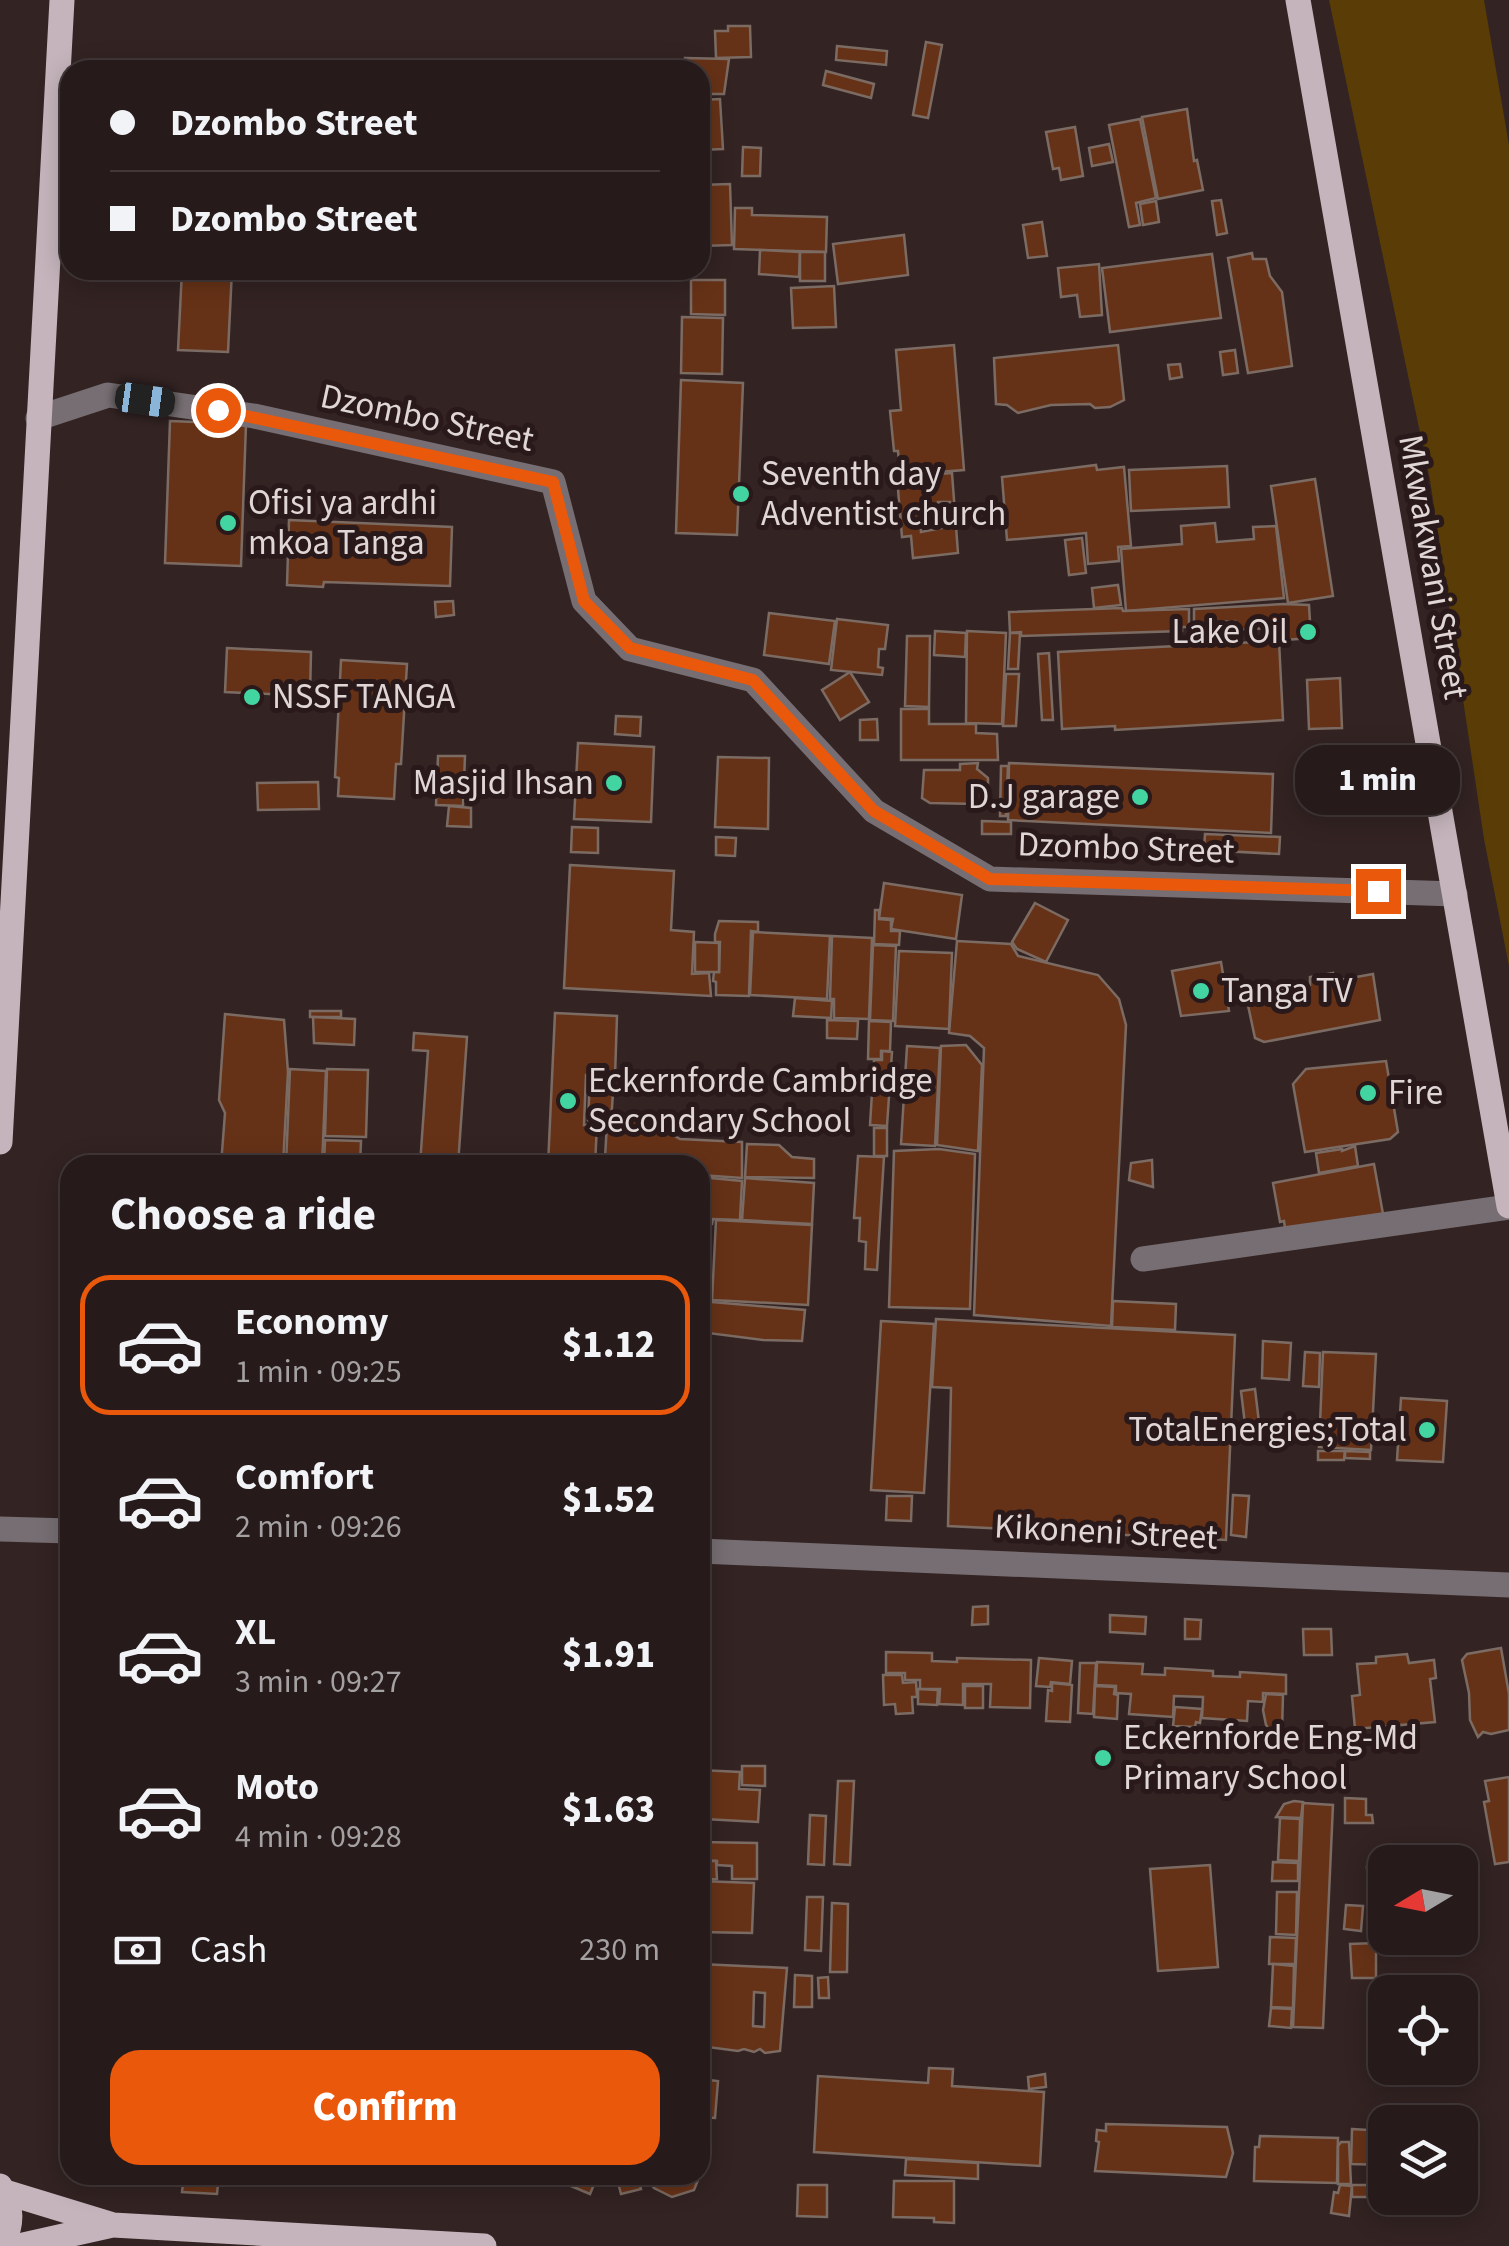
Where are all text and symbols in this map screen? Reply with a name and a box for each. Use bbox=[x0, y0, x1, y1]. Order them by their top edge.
text: Dzombo Street bbox=[170, 96, 418, 150]
text: Dzombo Street bbox=[170, 192, 418, 246]
street label: Dzombo Street bbox=[316, 371, 538, 465]
car bbox=[113, 381, 177, 419]
route start bbox=[196, 388, 241, 433]
street label: Mkwakwani Street bbox=[1385, 431, 1481, 703]
place label: Seventh day Adventist church bbox=[761, 449, 1006, 539]
place label: Ofisi ya ardhi mkoa Tanga bbox=[248, 478, 437, 568]
marker: Seventh day Adventist church bbox=[730, 483, 752, 505]
marker: Ofisi ya ardhi mkoa Tanga bbox=[217, 512, 239, 534]
place label: Lake Oil bbox=[1172, 607, 1288, 657]
marker: Lake Oil bbox=[1297, 621, 1319, 643]
place label: NSSF TANGA bbox=[272, 672, 455, 722]
marker: NSSF TANGA bbox=[241, 686, 263, 708]
callout: 1 min bbox=[1296, 746, 1460, 816]
text: 1 min bbox=[1338, 757, 1417, 803]
place label: Masjid Ihsan bbox=[413, 758, 594, 808]
marker: Masjid Ihsan bbox=[603, 772, 625, 794]
place label: D.J garage bbox=[968, 772, 1120, 822]
marker: D.J garage bbox=[1129, 786, 1151, 808]
street label: Dzombo Street bbox=[1017, 819, 1235, 877]
route end bbox=[1356, 869, 1401, 914]
place label: Tanga TV bbox=[1221, 966, 1353, 1016]
marker: Tanga TV bbox=[1190, 980, 1212, 1002]
place label: Eckernforde Cambridge Secondary School bbox=[588, 1056, 933, 1146]
place label: Fire bbox=[1388, 1068, 1443, 1118]
marker: Fire bbox=[1357, 1082, 1379, 1104]
marker: Eckernforde Cambridge Secondary School bbox=[557, 1090, 579, 1112]
text: Choose a ride bbox=[110, 1183, 376, 1247]
text: Economy bbox=[235, 1295, 388, 1349]
icon: car bbox=[115, 1300, 205, 1390]
text: $1.12 bbox=[562, 1318, 655, 1372]
text: 1 min · 09:25 bbox=[235, 1349, 402, 1395]
place label: TotalEnergies;Total bbox=[1128, 1405, 1407, 1455]
marker: TotalEnergies;Total bbox=[1416, 1419, 1438, 1441]
text: Comfort bbox=[235, 1450, 374, 1504]
icon: car bbox=[115, 1455, 205, 1545]
text: $1.52 bbox=[562, 1473, 655, 1527]
street label: Kikoneni Street bbox=[993, 1501, 1219, 1563]
text: 2 min · 09:26 bbox=[235, 1504, 402, 1550]
text: XL bbox=[235, 1605, 276, 1659]
icon: car bbox=[115, 1610, 205, 1700]
text: $1.91 bbox=[562, 1628, 655, 1682]
text: 3 min · 09:27 bbox=[235, 1659, 402, 1705]
place label: Eckernforde Eng-Md Primary School bbox=[1123, 1713, 1418, 1803]
marker: Eckernforde Eng-Md Primary School bbox=[1092, 1747, 1114, 1769]
text: Moto bbox=[235, 1760, 319, 1814]
icon: car bbox=[115, 1765, 205, 1855]
text: $1.63 bbox=[562, 1783, 655, 1837]
text: 4 min · 09:28 bbox=[235, 1814, 402, 1860]
north arrow bbox=[1368, 1845, 1478, 1955]
map controls bbox=[1368, 1845, 1478, 2215]
icon: cash bbox=[110, 1923, 165, 1978]
text: Cash bbox=[190, 1923, 267, 1977]
text: 230 m bbox=[579, 1927, 660, 1973]
button: locate bbox=[1368, 1975, 1478, 2085]
button: Confirm bbox=[110, 2050, 660, 2165]
button: layers bbox=[1368, 2105, 1478, 2215]

